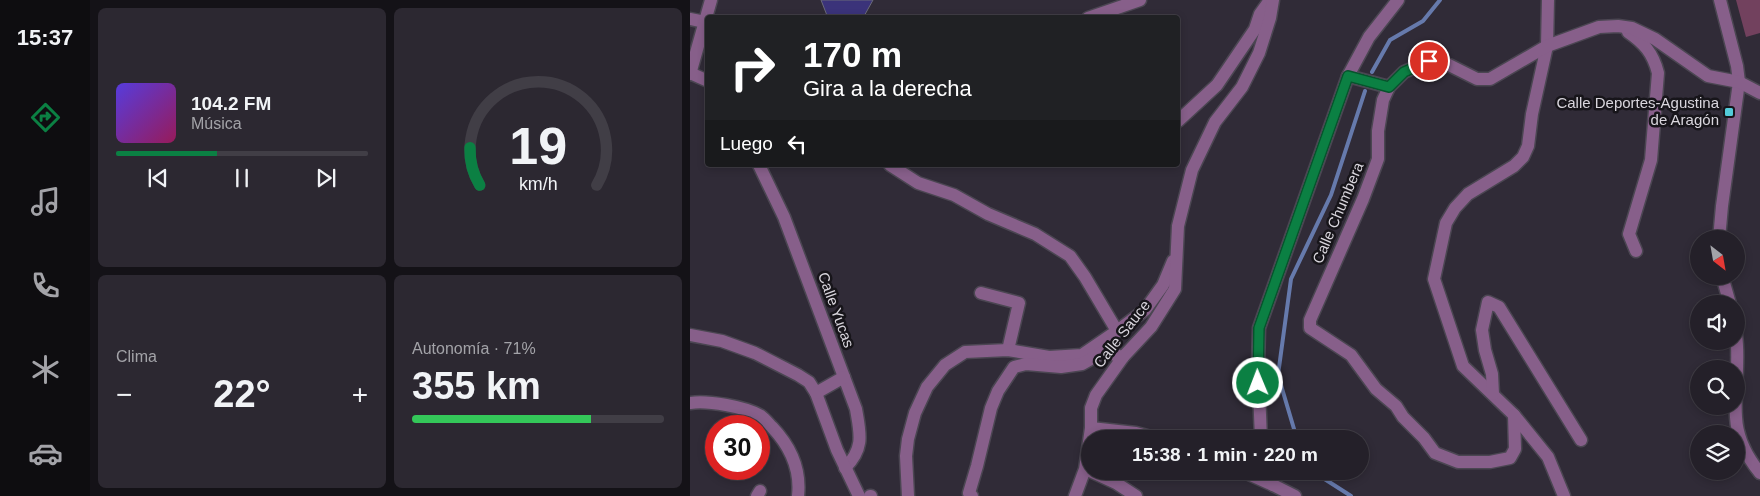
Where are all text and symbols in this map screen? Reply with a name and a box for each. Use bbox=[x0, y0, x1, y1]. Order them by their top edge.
text: 15:37 bbox=[17, 25, 73, 50]
icon: right bbox=[720, 35, 785, 100]
text: 170 m bbox=[803, 35, 902, 74]
pin bbox=[1408, 40, 1450, 82]
icon: arrive bbox=[1415, 47, 1443, 75]
text: Gira a la derecha bbox=[803, 76, 972, 101]
text: 104.2 FM bbox=[191, 93, 271, 114]
place label: Calle Deportes-Agustina de Aragón bbox=[1556, 94, 1720, 128]
icon: directions bbox=[28, 100, 63, 135]
marker: Calle Deportes-Agustina de Aragón bbox=[1723, 106, 1735, 118]
text: Música bbox=[191, 115, 242, 132]
text: 19 bbox=[509, 117, 567, 175]
icon: left bbox=[783, 130, 811, 158]
text: Luego bbox=[720, 133, 773, 154]
street label: Calle Chumbera bbox=[1309, 159, 1367, 266]
icon: previous bbox=[144, 164, 172, 192]
icon: pause bbox=[228, 164, 256, 192]
icon: next bbox=[312, 164, 340, 192]
text: km/h bbox=[519, 174, 557, 194]
icon: music bbox=[28, 184, 63, 219]
north arrow bbox=[1690, 230, 1745, 285]
map controls bbox=[1690, 230, 1745, 480]
icon: phone bbox=[28, 268, 63, 303]
street label: Calle Yucas bbox=[815, 270, 858, 350]
button: sound bbox=[1690, 295, 1745, 350]
street label: Calle Sauce bbox=[1090, 297, 1153, 371]
text: Autonomía · 71% bbox=[412, 340, 536, 357]
text: Clima bbox=[116, 348, 157, 365]
icon: climate bbox=[28, 352, 63, 387]
position arrow bbox=[1231, 356, 1283, 408]
button: search bbox=[1690, 360, 1745, 415]
text: 355 km bbox=[412, 365, 541, 407]
text: 22° bbox=[213, 373, 271, 415]
text: − bbox=[116, 379, 132, 410]
text: + bbox=[352, 379, 368, 410]
speed limit sign: 30 bbox=[705, 415, 770, 480]
button: layers bbox=[1690, 425, 1745, 480]
icon: car bbox=[28, 436, 63, 471]
text: 15:38 · 1 min · 220 m bbox=[1132, 444, 1318, 465]

